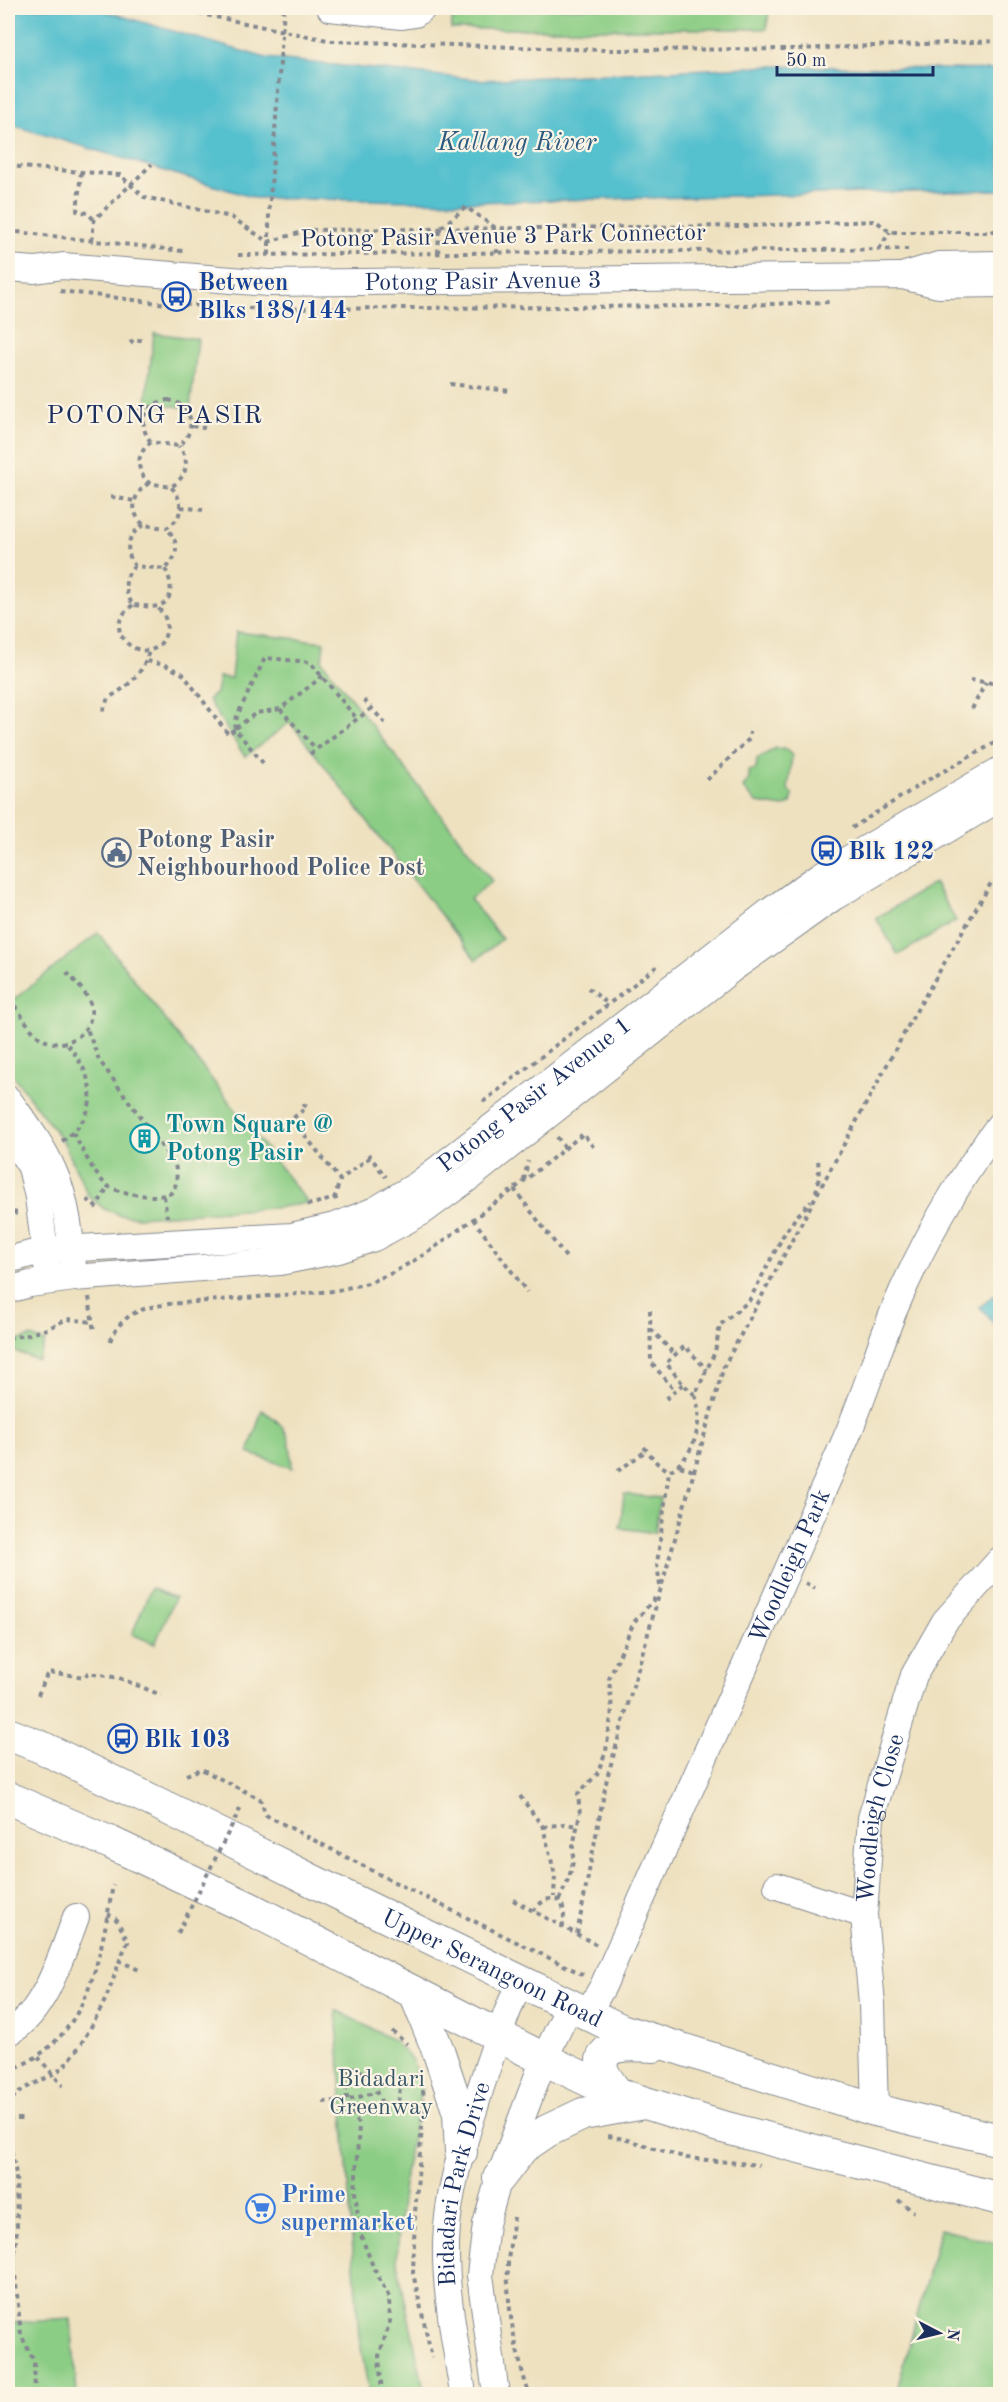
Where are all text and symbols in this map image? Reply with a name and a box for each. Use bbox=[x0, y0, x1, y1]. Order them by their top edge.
scale bar bbox=[777, 39, 933, 77]
text: 50 m bbox=[786, 52, 826, 70]
water label: Kallang River bbox=[437, 130, 597, 156]
street label: Potong Pasir Avenue 3 Park Connector bbox=[300, 221, 706, 253]
street label: Potong Pasir Avenue 3 bbox=[364, 269, 602, 296]
place label: Between Blks 138/144 bbox=[198, 272, 347, 324]
bus stop icon: Between Blks 138/144 bbox=[161, 280, 193, 312]
district label: POTONG PASIR bbox=[46, 403, 264, 429]
place label: Potong Pasir Neighbourhood Police Post bbox=[137, 829, 425, 881]
bus stop icon: Blk 122 bbox=[811, 835, 843, 867]
public building icon: Potong Pasir Neighbourhood Police Post bbox=[100, 837, 132, 869]
place label: Blk 122 bbox=[848, 841, 934, 865]
street label: Potong Pasir Avenue 1 bbox=[434, 1013, 636, 1178]
place label: Town Square @ Potong Pasir bbox=[166, 1114, 333, 1166]
building icon: Town Square @ Potong Pasir bbox=[129, 1122, 161, 1154]
street label: Woodleigh Park bbox=[746, 1486, 836, 1647]
bus stop icon: Blk 103 bbox=[107, 1723, 139, 1755]
place label: Blk 103 bbox=[144, 1729, 230, 1753]
street label: Woodleigh Close bbox=[855, 1731, 910, 1904]
street label: Upper Serangoon Road bbox=[377, 1906, 606, 2033]
park label: Bidadari Greenway bbox=[329, 2068, 433, 2120]
street label: Bidadari Park Drive bbox=[436, 2079, 496, 2287]
place label: Prime supermarket bbox=[281, 2184, 415, 2236]
supermarket icon: Prime supermarket bbox=[244, 2192, 276, 2224]
north arrow bbox=[909, 2303, 969, 2363]
text: N bbox=[943, 2328, 961, 2342]

